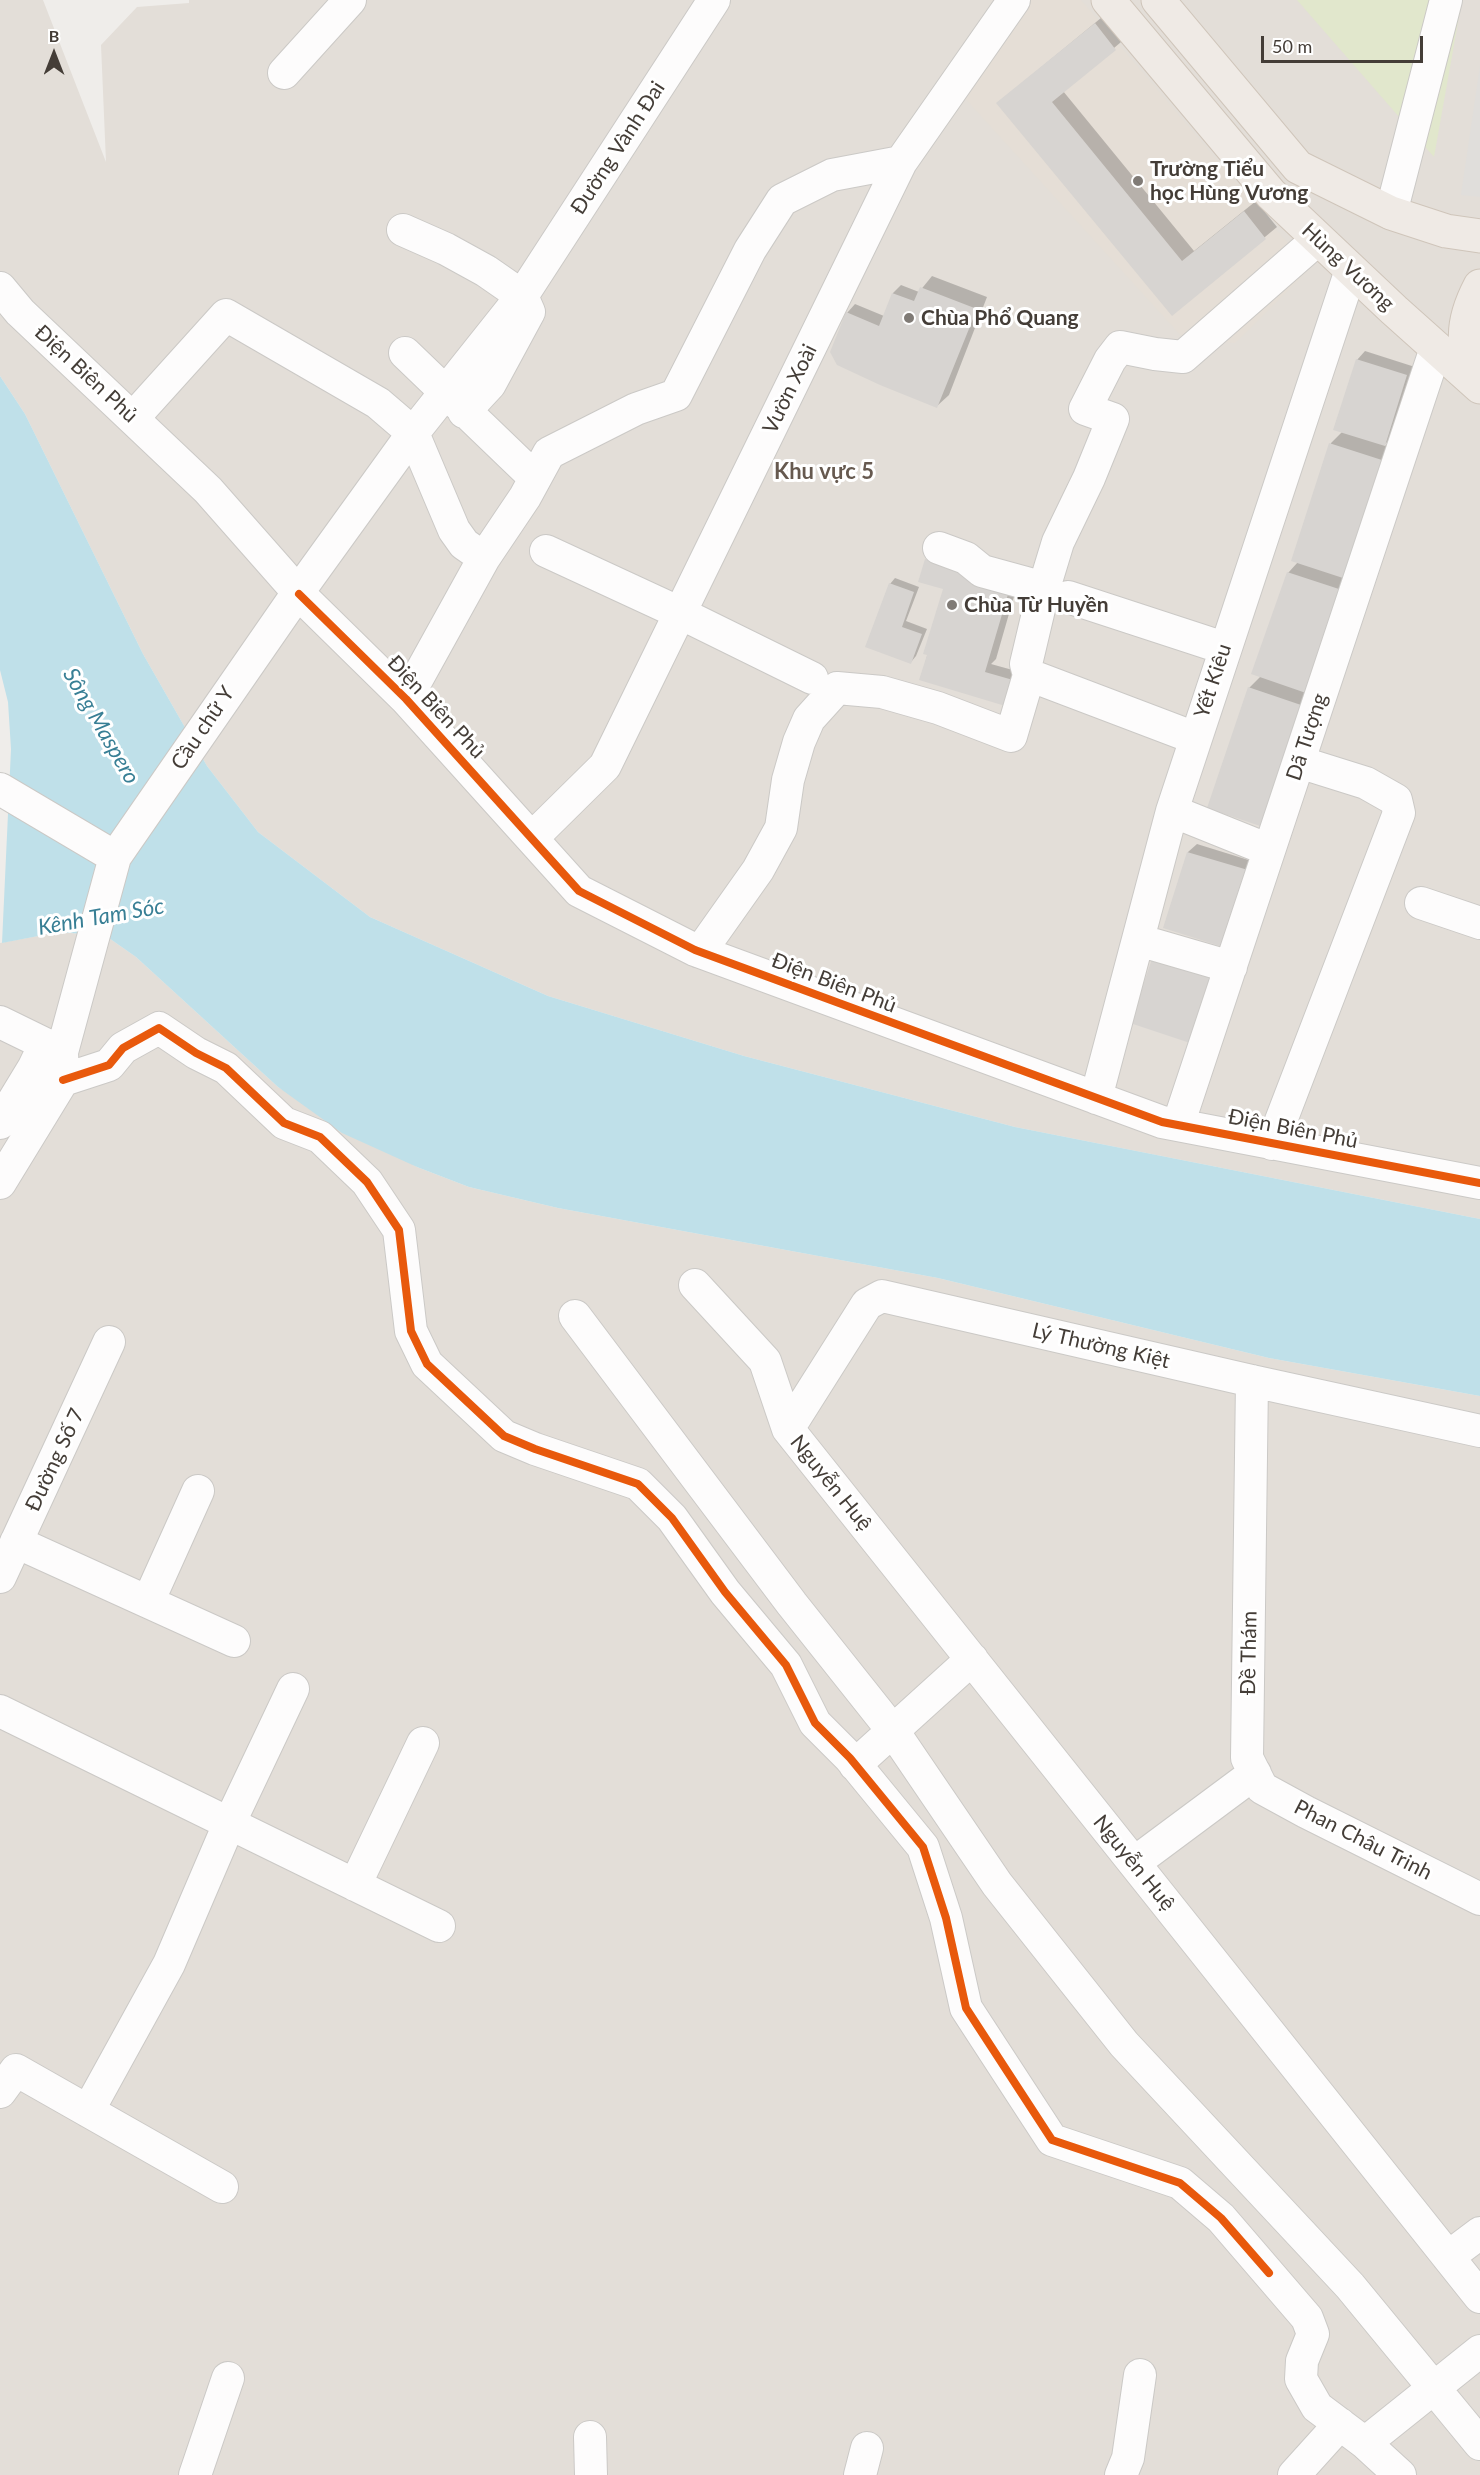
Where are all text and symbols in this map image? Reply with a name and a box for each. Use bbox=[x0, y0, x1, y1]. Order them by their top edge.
north arrow bbox=[24, 24, 84, 84]
scale bar bbox=[1264, 24, 1426, 62]
text: B bbox=[49, 26, 59, 45]
text: 50 m bbox=[1272, 35, 1312, 57]
street label: Đường Vành Đai bbox=[566, 77, 670, 219]
place label: Trường Tiểu học Hùng Vương bbox=[1150, 156, 1308, 206]
marker: Trường Tiểu học Hùng Vương bbox=[1131, 174, 1145, 188]
street label: Hùng Vương bbox=[1296, 218, 1400, 316]
place label: Chùa Phổ Quang bbox=[921, 305, 1079, 331]
marker: Chùa Phổ Quang bbox=[902, 311, 916, 325]
street label: Điện Biên Phủ bbox=[29, 320, 143, 428]
street label: Vườn Xoài bbox=[758, 340, 822, 438]
district label: Khu vực 5 bbox=[774, 459, 874, 485]
place label: Chùa Từ Huyền bbox=[964, 592, 1108, 618]
marker: Chùa Từ Huyền bbox=[945, 598, 959, 612]
street label: Yết Kiêu bbox=[1189, 641, 1237, 721]
street label: Điện Biên Phủ bbox=[382, 650, 490, 764]
water label: Sông Maspero bbox=[57, 663, 145, 789]
street label: Cầu chữ Y bbox=[166, 682, 240, 774]
street label: Dã Tượng bbox=[1281, 690, 1333, 784]
water label: Kênh Tam Sóc bbox=[36, 893, 166, 941]
street label: Điện Biên Phủ bbox=[768, 948, 900, 1018]
street label: Điện Biên Phủ bbox=[1226, 1104, 1360, 1154]
street label: Lý Thường Kiệt bbox=[1030, 1318, 1172, 1374]
street label: Đường Số 7 bbox=[20, 1404, 90, 1516]
street label: Nguyễn Huệ bbox=[785, 1430, 877, 1536]
street label: Đề Thám bbox=[1236, 1611, 1262, 1695]
street label: Phan Châu Trinh bbox=[1290, 1794, 1436, 1886]
street label: Nguyễn Huệ bbox=[1088, 1810, 1180, 1916]

